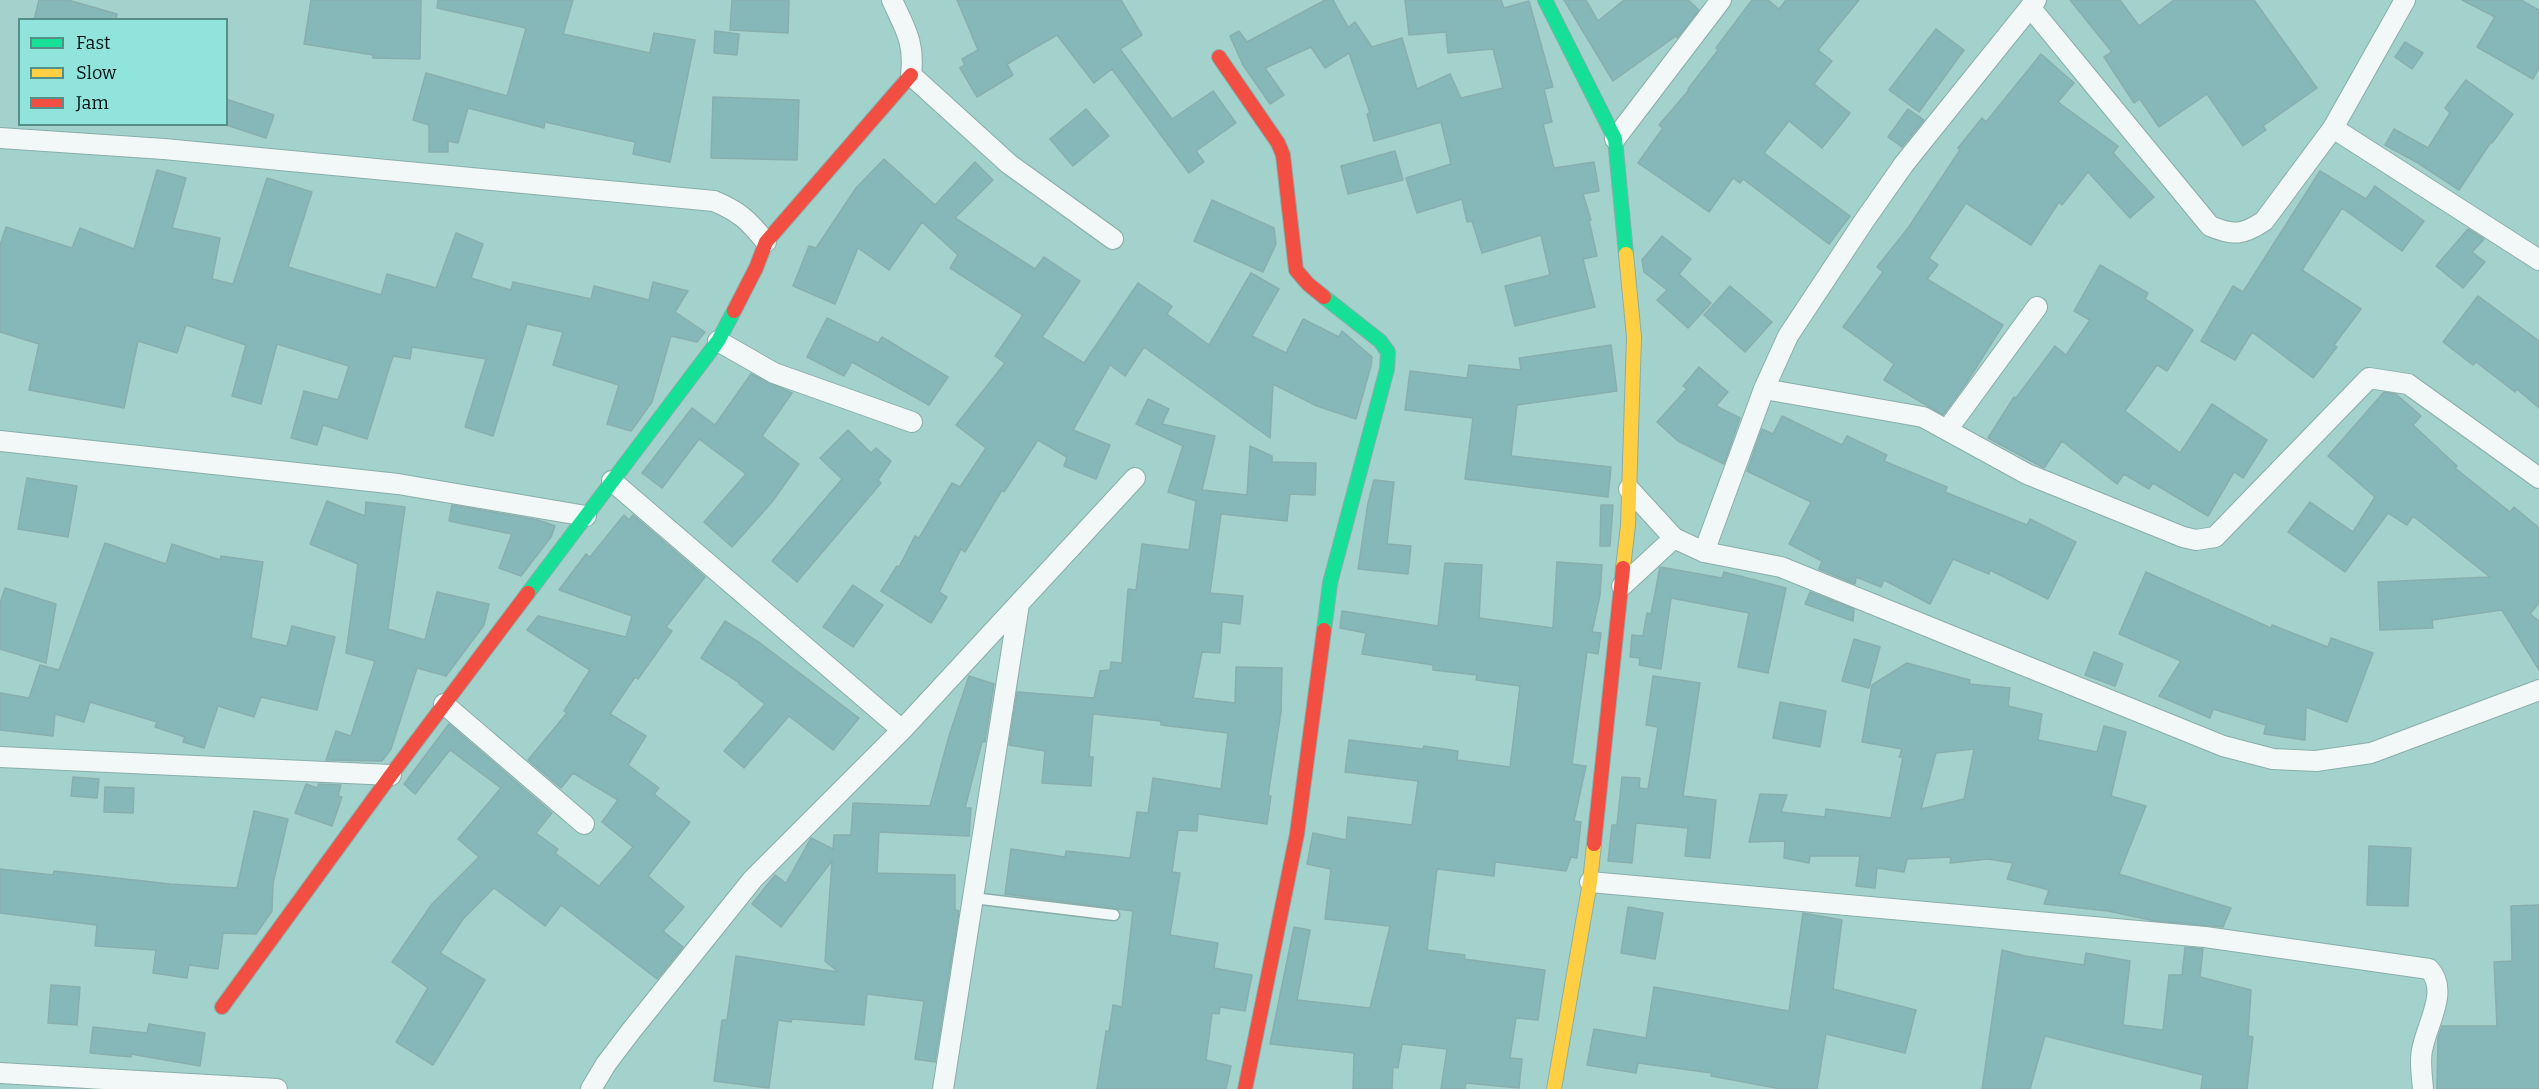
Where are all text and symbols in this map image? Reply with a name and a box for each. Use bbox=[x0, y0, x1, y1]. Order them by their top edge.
legend bbox=[18, 18, 228, 126]
text: Fast bbox=[76, 32, 111, 54]
text: Slow bbox=[76, 62, 116, 84]
text: Jam bbox=[76, 92, 109, 114]

